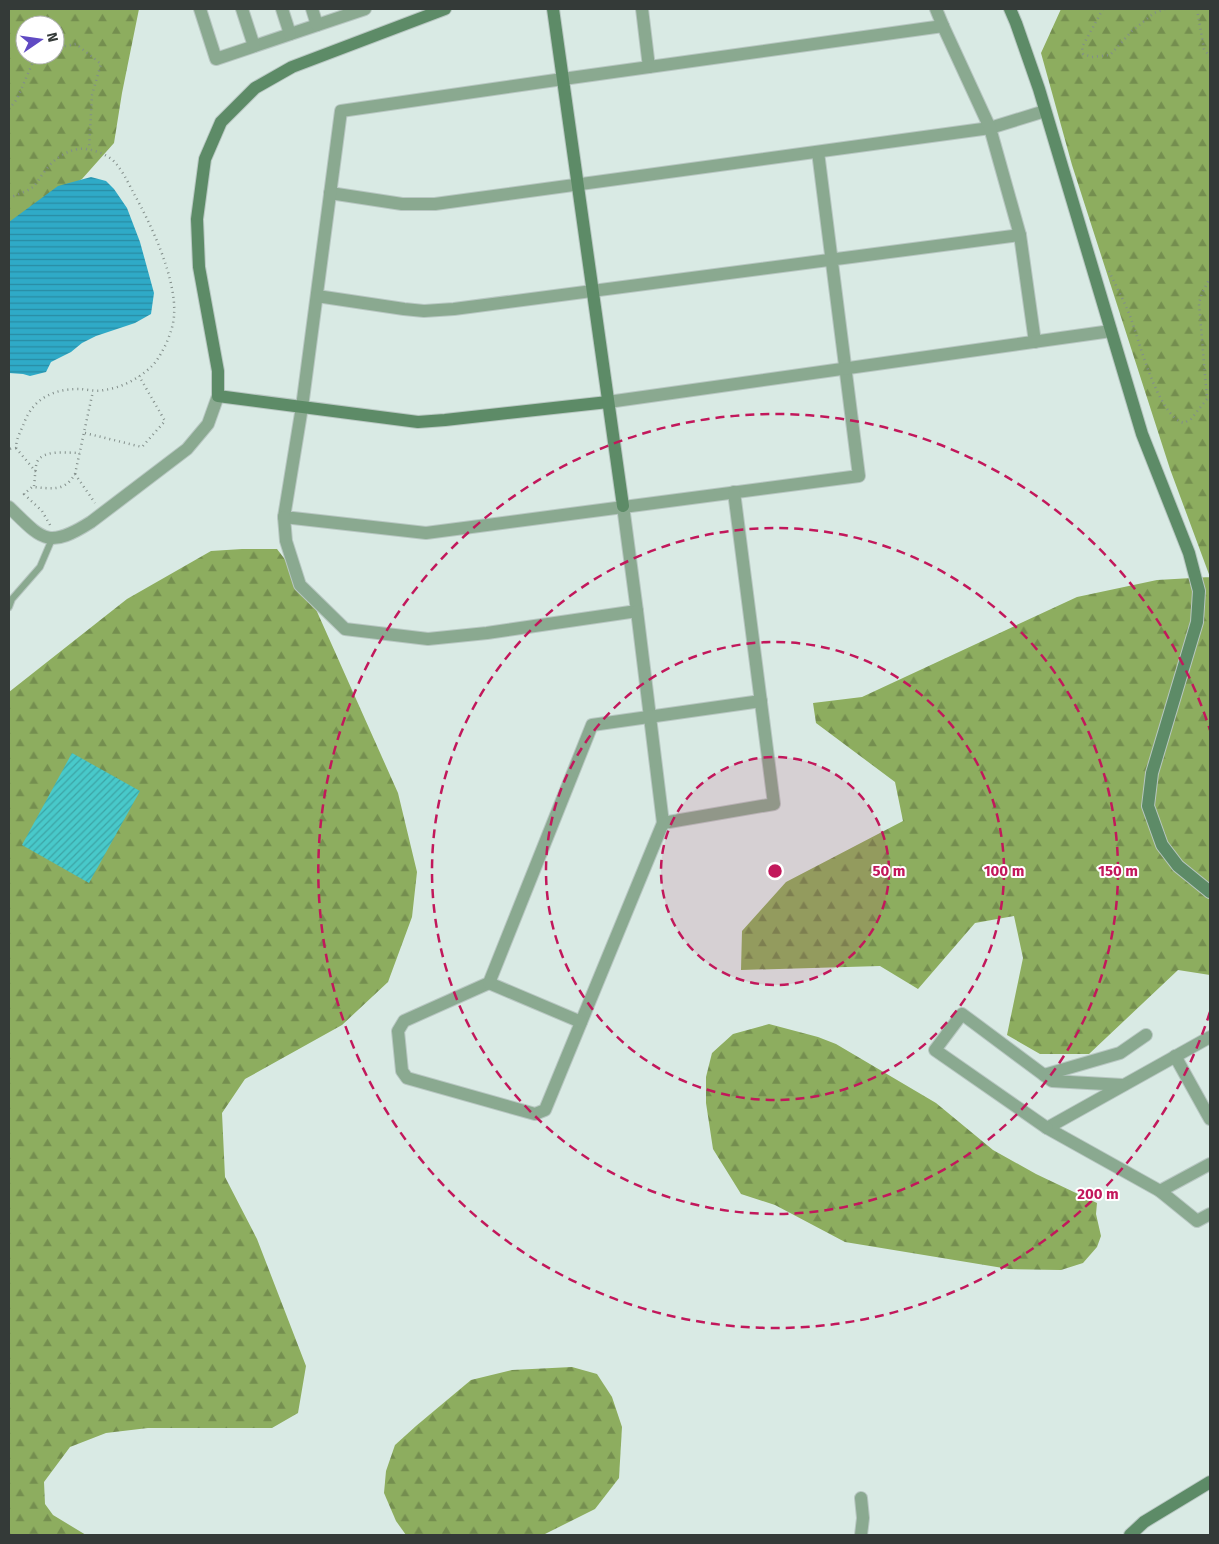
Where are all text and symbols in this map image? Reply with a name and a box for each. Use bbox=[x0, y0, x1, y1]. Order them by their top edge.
north arrow bbox=[15, 15, 65, 65]
text: N bbox=[43, 31, 62, 44]
centre of rings bbox=[766, 862, 784, 880]
text: 50 m bbox=[872, 862, 906, 880]
text: 100 m bbox=[984, 862, 1024, 880]
text: 150 m bbox=[1098, 862, 1138, 880]
text: 200 m bbox=[1077, 1185, 1119, 1203]

